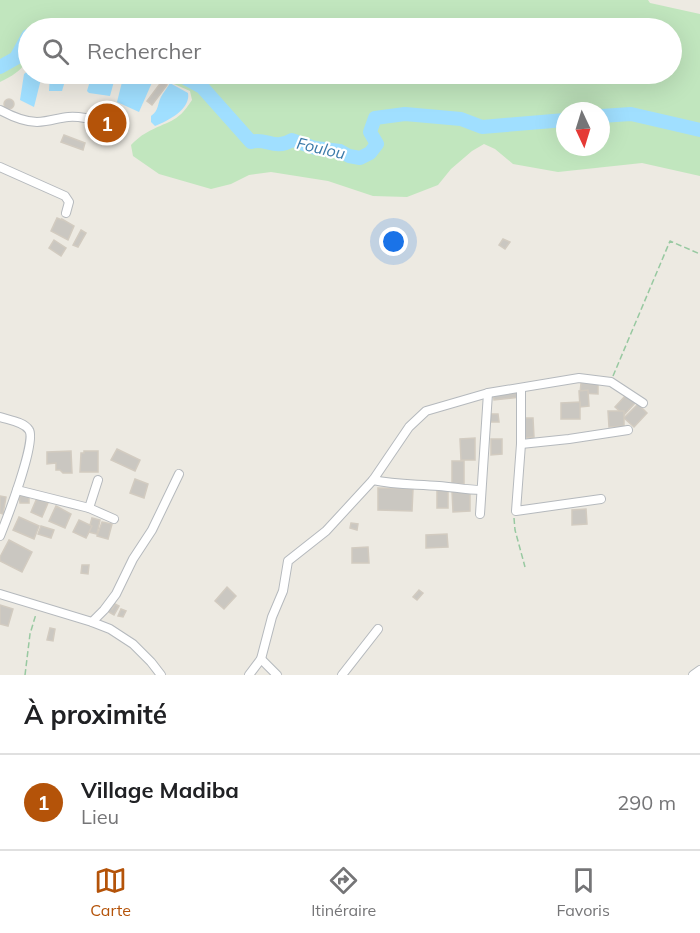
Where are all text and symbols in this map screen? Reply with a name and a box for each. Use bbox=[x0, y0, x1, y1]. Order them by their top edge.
search box bbox=[18, 18, 682, 84]
icon: search bbox=[39, 35, 72, 68]
text: Rechercher bbox=[87, 37, 201, 65]
pin: 1 bbox=[88, 100, 126, 146]
north arrow bbox=[556, 102, 610, 156]
water label: Foulou bbox=[295, 133, 347, 163]
your location bbox=[379, 227, 408, 256]
text: À proximité bbox=[24, 698, 167, 731]
text: Village Madiba bbox=[81, 776, 239, 804]
text: 1 bbox=[38, 790, 50, 815]
text: 290 m bbox=[617, 790, 676, 815]
text: Lieu bbox=[81, 804, 119, 829]
tab: Carte bbox=[90, 864, 131, 920]
tab: Itinéraire bbox=[311, 864, 376, 920]
tab: Favoris bbox=[557, 864, 610, 920]

